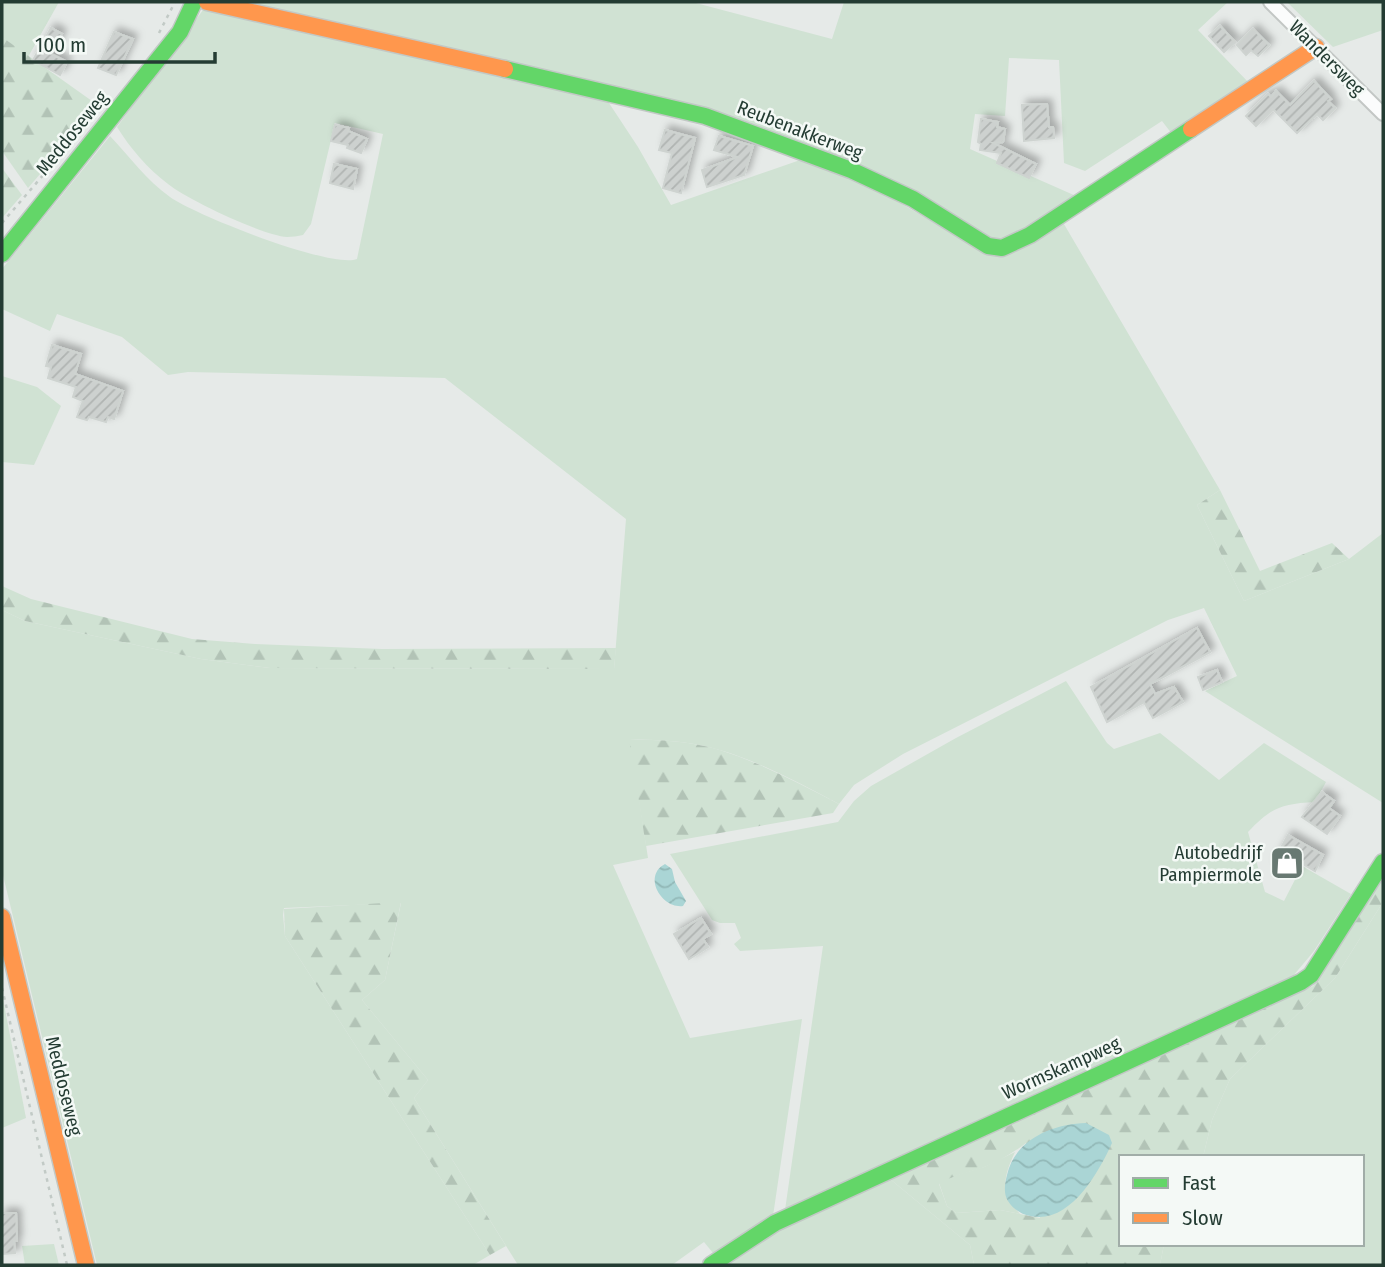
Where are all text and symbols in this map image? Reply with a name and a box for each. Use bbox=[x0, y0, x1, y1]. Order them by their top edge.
street label: Wandersweg bbox=[1284, 15, 1370, 101]
scale bar bbox=[24, 21, 215, 65]
text: 100 m bbox=[35, 32, 86, 58]
street label: Meddoseweg bbox=[31, 86, 113, 180]
street label: Reubenakkerweg bbox=[734, 96, 866, 165]
place label: Autobedrijf Pampiermole bbox=[1159, 841, 1263, 886]
shop icon: Autobedrijf Pampiermole bbox=[1268, 844, 1306, 882]
street label: Wormskampweg bbox=[998, 1032, 1124, 1104]
street label: Meddoseweg bbox=[41, 1034, 87, 1138]
legend bbox=[1119, 1155, 1364, 1246]
text: Fast bbox=[1182, 1170, 1216, 1196]
text: Slow bbox=[1182, 1205, 1223, 1231]

